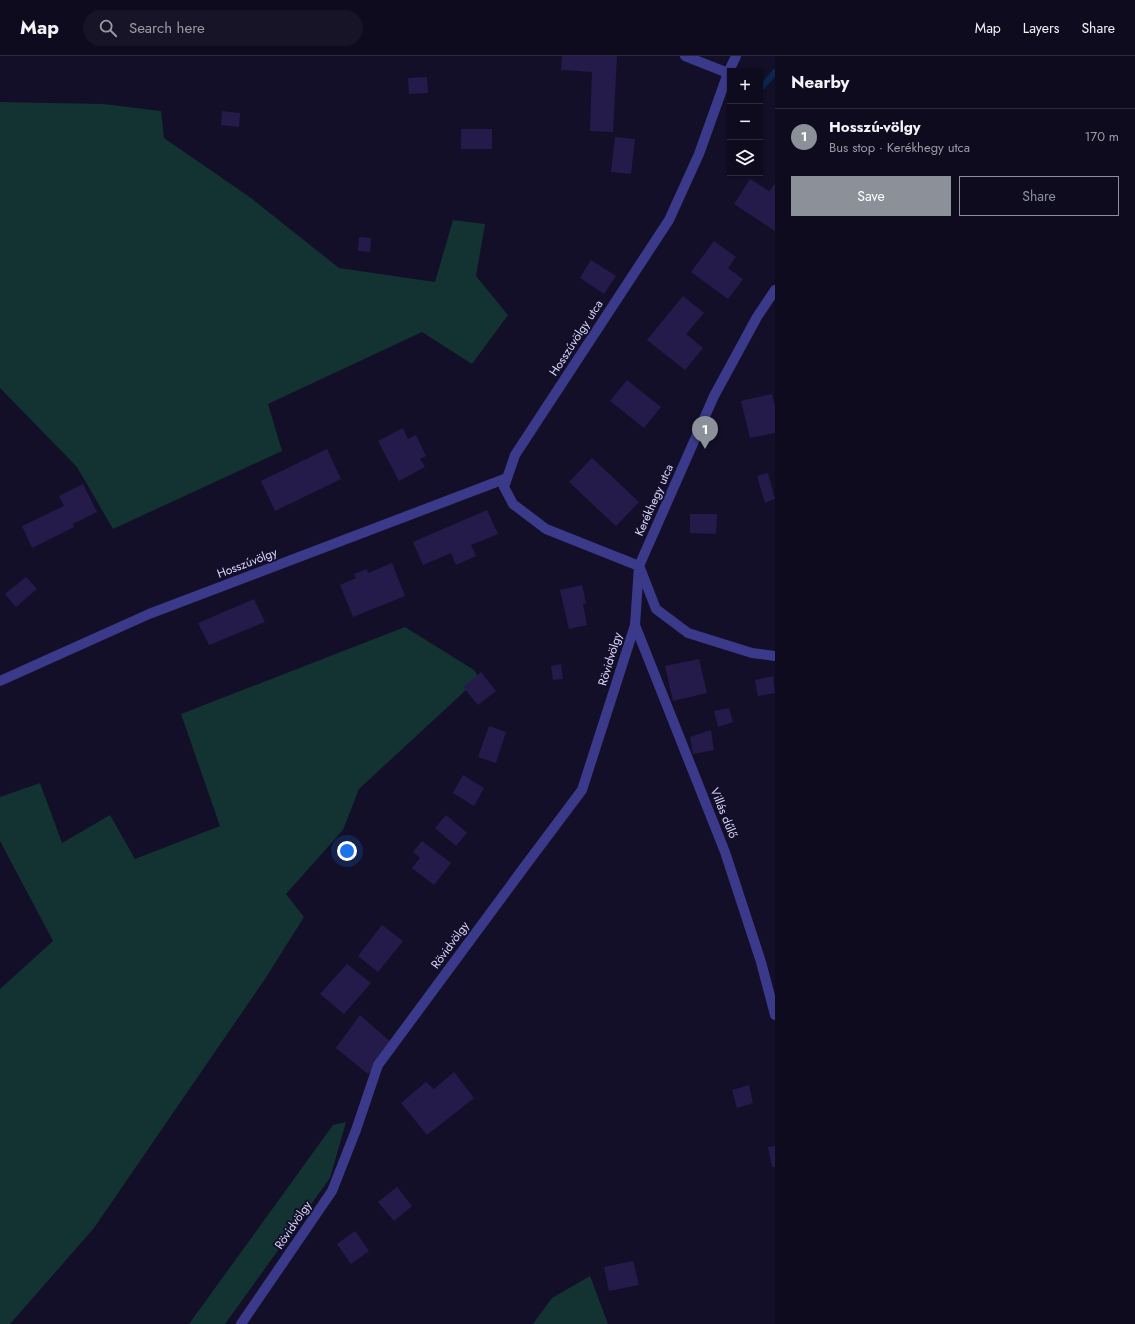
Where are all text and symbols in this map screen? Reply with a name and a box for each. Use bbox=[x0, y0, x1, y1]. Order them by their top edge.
search box bbox=[83, 10, 363, 46]
text: Map bbox=[20, 14, 59, 41]
icon: search bbox=[97, 17, 119, 39]
text: Search here bbox=[129, 17, 205, 39]
text: Map bbox=[975, 18, 1001, 38]
text: Layers bbox=[1023, 18, 1059, 38]
text: Share bbox=[1081, 18, 1115, 38]
map controls bbox=[727, 68, 763, 176]
button: + bbox=[727, 68, 763, 104]
text: Nearby bbox=[791, 70, 849, 94]
button: − bbox=[727, 104, 763, 140]
text: Hosszú-völgy bbox=[829, 116, 921, 138]
text: 1 bbox=[801, 127, 807, 146]
text: 170 m bbox=[1084, 127, 1119, 146]
text: Bus stop · Kerékhegy utca bbox=[829, 138, 970, 157]
button: layers bbox=[727, 140, 763, 176]
button: Save bbox=[791, 176, 951, 216]
button: Share bbox=[959, 176, 1119, 216]
street label: Hosszúvölgy utca bbox=[545, 296, 607, 380]
pin: 1 bbox=[692, 416, 718, 449]
street label: Kerékhegy utca bbox=[630, 461, 678, 539]
street label: Hosszúvölgy bbox=[214, 543, 280, 583]
street label: Rövidvölgy bbox=[593, 629, 627, 688]
street label: Villás dűlő bbox=[706, 785, 742, 841]
your location bbox=[337, 841, 357, 861]
street label: Rövidvölgy bbox=[427, 917, 474, 972]
street label: Rövidvölgy bbox=[270, 1197, 316, 1253]

